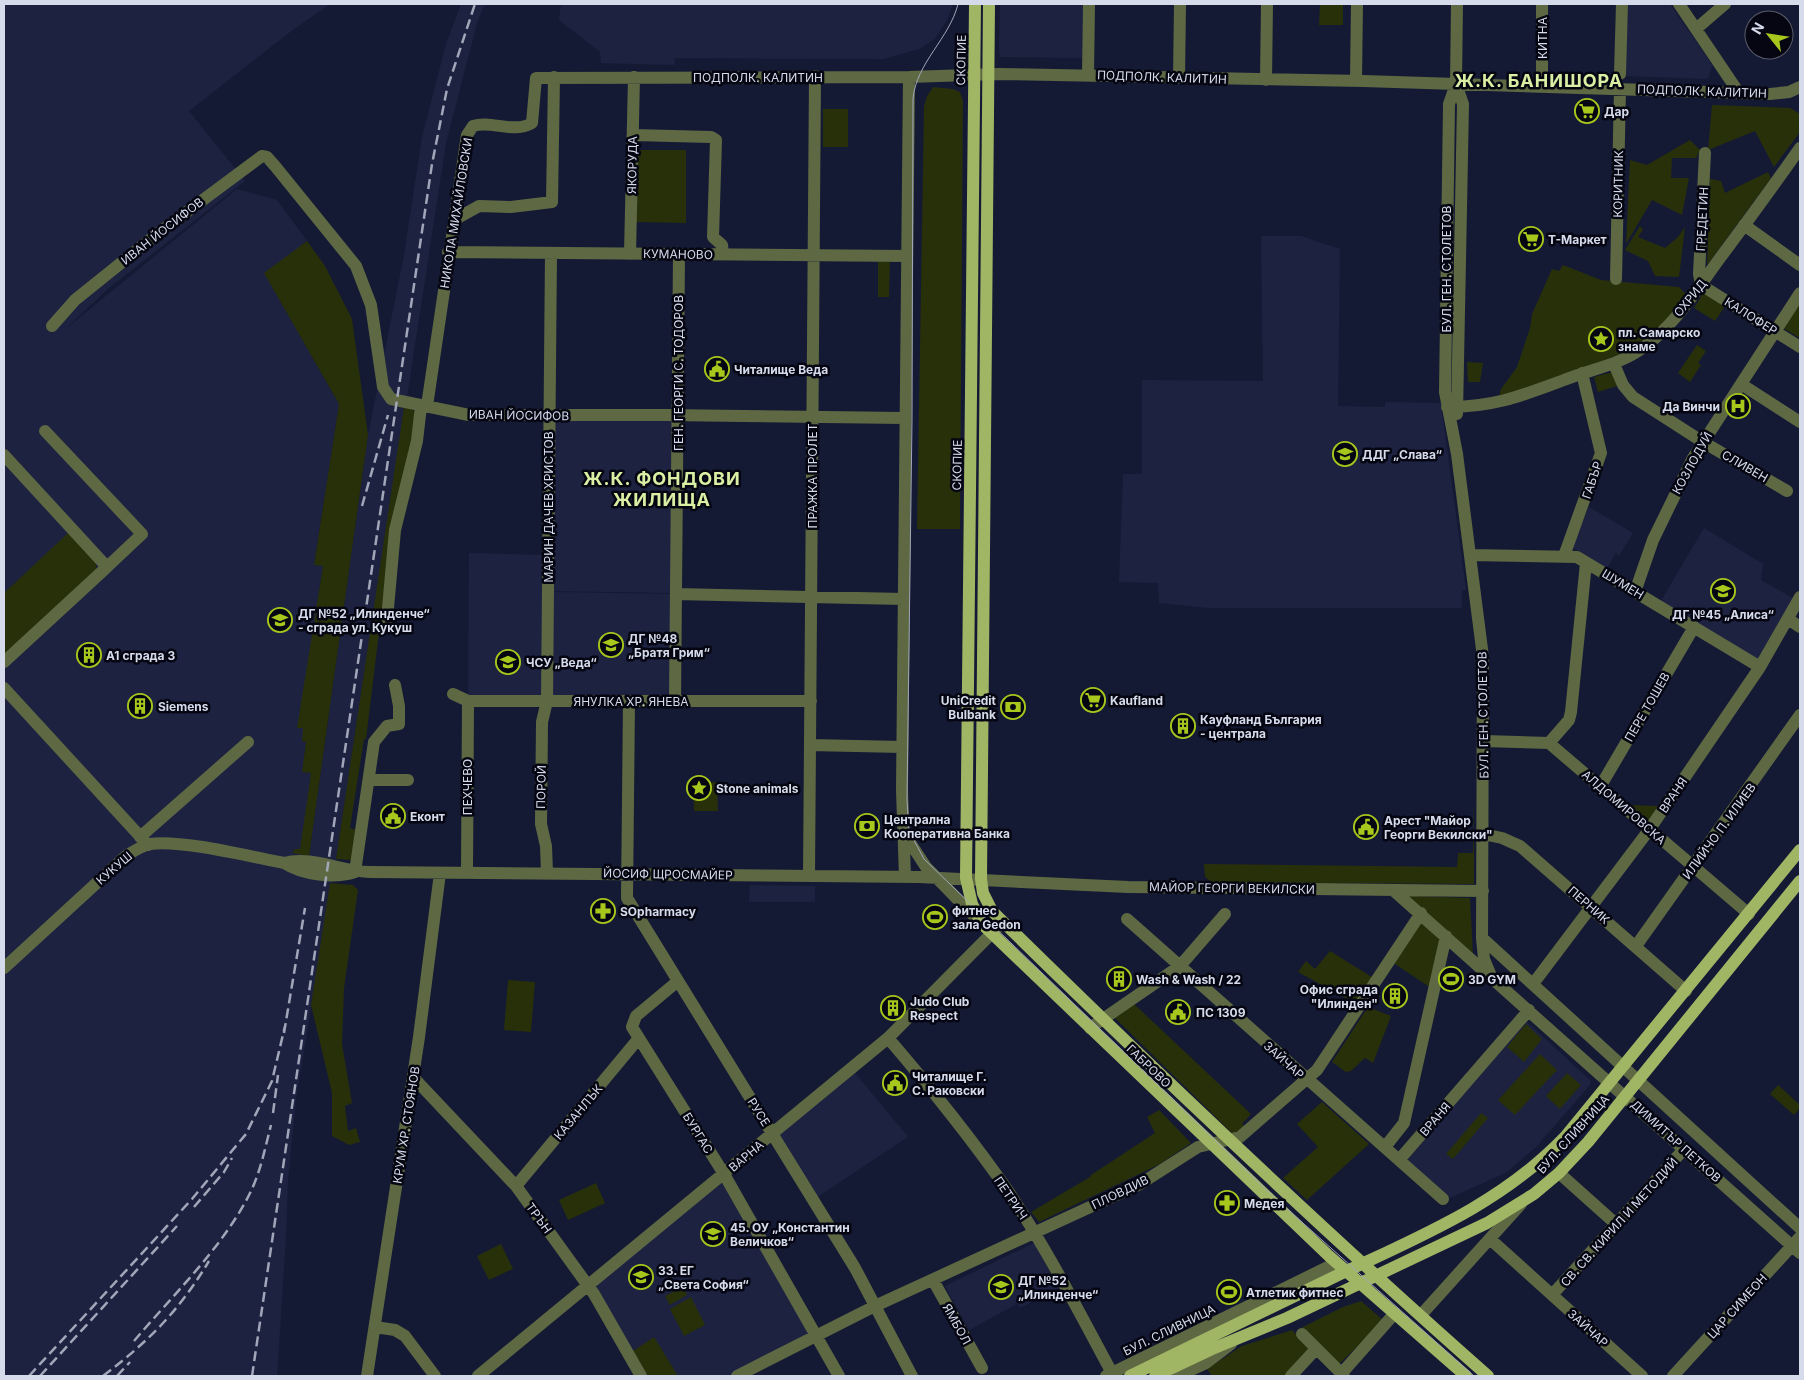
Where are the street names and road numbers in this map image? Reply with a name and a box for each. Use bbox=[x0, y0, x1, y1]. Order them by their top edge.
street label: КИТНА bbox=[1535, 17, 1550, 59]
street label: СКОПИЕ bbox=[953, 34, 969, 86]
street label: ПОДПОЛК. КАЛИТИН bbox=[1097, 67, 1227, 87]
street label: ПОДПОЛК. КАЛИТИН bbox=[693, 70, 823, 85]
street label: ПОДПОЛК. КАЛИТИН bbox=[1637, 81, 1767, 101]
street label: НИКОЛА МИХАЙЛОВСКИ bbox=[437, 136, 475, 290]
street label: ЯКОРУДА bbox=[624, 136, 640, 194]
street label: КОРИТНИК bbox=[1610, 150, 1626, 218]
street label: ГРЕДЕТИН bbox=[1693, 186, 1711, 252]
street label: ИВАН ЙОСИФОВ bbox=[118, 194, 206, 268]
street label: БУЛ. ГЕН. СТОЛЕТОВ bbox=[1439, 205, 1454, 332]
street label: КУМАНОВО bbox=[643, 246, 713, 262]
street label: ОХРИД bbox=[1670, 276, 1710, 320]
street label: КАЛОФЕР bbox=[1722, 294, 1780, 338]
street label: ГЕН. ГЕОРГИ С. ТОДОРОВ bbox=[671, 295, 686, 451]
street label: ИВАН ЙОСИФОВ bbox=[469, 407, 569, 423]
street label: ПРАЖКА ПРОЛЕТ bbox=[805, 423, 820, 528]
street label: КОЗЛОДУЙ bbox=[1669, 429, 1715, 497]
street label: МАРИН ДАЧЕВ ХРИСТОВ bbox=[541, 431, 556, 583]
street label: СКОПИЕ bbox=[949, 439, 965, 491]
street label: СЛИВЕН bbox=[1719, 447, 1771, 485]
street label: ГАБЪР bbox=[1579, 459, 1606, 501]
street label: ШУМЕН bbox=[1599, 566, 1647, 602]
street label: БУЛ. ГЕН. СТОЛЕТОВ bbox=[1474, 651, 1492, 779]
street label: ПЕРЕ ТОШЕВ bbox=[1621, 670, 1673, 744]
street label: ЯНУЛКА ХР. ЯНЕВА bbox=[573, 694, 689, 709]
street label: ПЕХЧЕВО bbox=[460, 759, 475, 815]
street label: ПОРОЙ bbox=[533, 765, 549, 809]
street label: АЛДОМИРОВСКА bbox=[1579, 767, 1669, 847]
street label: ВРАНЯ bbox=[1656, 774, 1690, 816]
street label: ИЛИЙЧО П. ИЛИЕВ bbox=[1679, 780, 1759, 882]
street label: КУКУШ bbox=[93, 848, 135, 888]
street label: ЙОСИФ ЩРОСМАЙЕР bbox=[603, 865, 733, 883]
street label: МАЙОР ГЕОРГИ ВЕКИЛСКИ bbox=[1149, 879, 1315, 897]
street label: ПЕРНИК bbox=[1565, 883, 1613, 927]
street label: ЗАЙЧАР bbox=[1261, 1038, 1308, 1082]
street label: ГАБРОВО bbox=[1124, 1041, 1174, 1091]
street label: КРУМ ХР. СТОЯНОВ bbox=[389, 1065, 423, 1185]
street label: КАЗАНЛЪК bbox=[550, 1081, 606, 1143]
street label: БУЛ. СЛИВНИЦА bbox=[1534, 1092, 1612, 1176]
street label: РУСЕ bbox=[744, 1095, 774, 1129]
street label: ДИМИТЪР ПЕТКОВ bbox=[1628, 1097, 1724, 1185]
street label: ВРАНЯ bbox=[1416, 1099, 1454, 1139]
street label: БУРГАС bbox=[680, 1110, 717, 1156]
street label: ВАРНА bbox=[725, 1137, 767, 1175]
street label: СВ. СВ. КИРИЛ И МЕТОДИЙ bbox=[1557, 1155, 1681, 1289]
street label: ПЛОВДИВ bbox=[1089, 1172, 1151, 1212]
street label: ПЕТРИЧ bbox=[991, 1174, 1031, 1222]
street label: ТРЪН bbox=[523, 1200, 555, 1236]
street label: ЦАР СИМЕОН bbox=[1704, 1271, 1770, 1341]
street label: ЯМБОЛ bbox=[940, 1301, 974, 1347]
street label: БУЛ. СЛИВНИЦА bbox=[1120, 1301, 1218, 1359]
street label: ЗАЙЧАР bbox=[1565, 1306, 1612, 1350]

